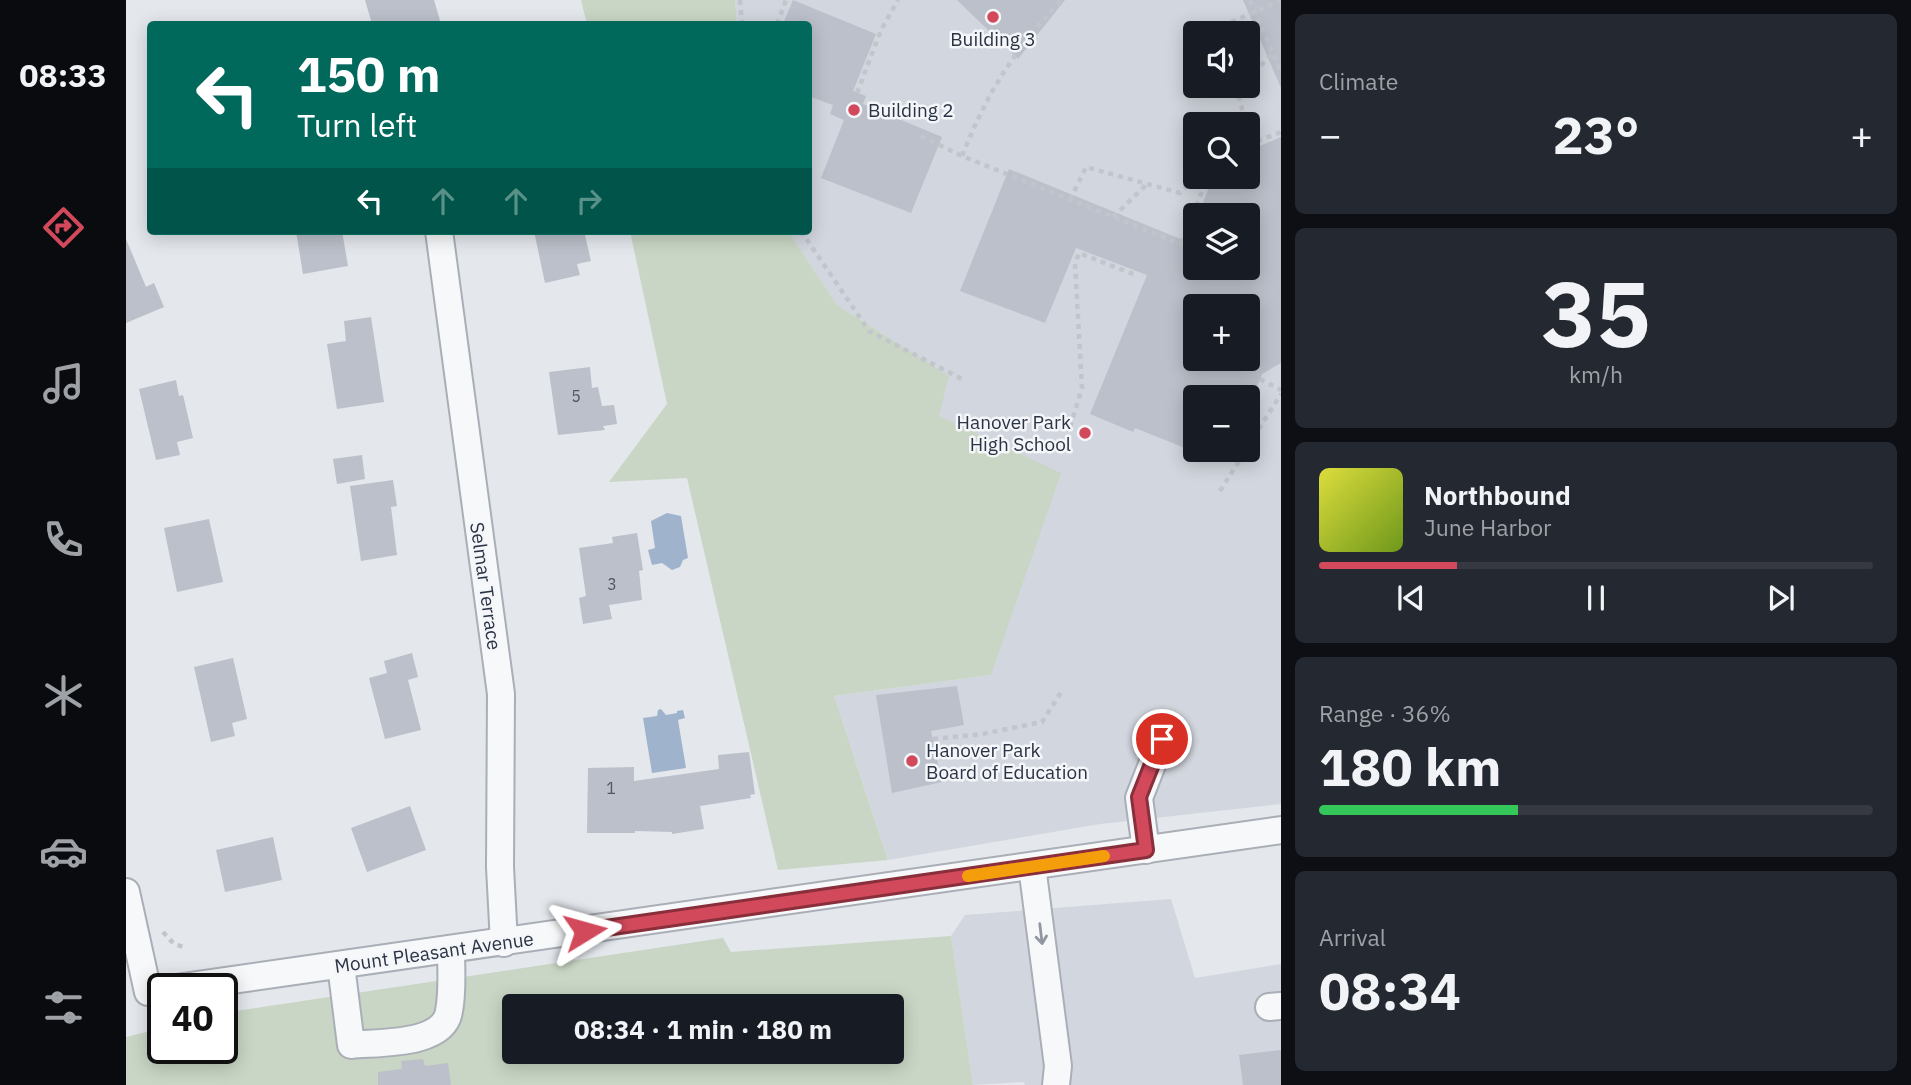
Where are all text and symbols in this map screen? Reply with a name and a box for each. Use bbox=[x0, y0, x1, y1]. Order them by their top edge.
marker: Building 3 bbox=[985, 9, 1001, 25]
map controls bbox=[1183, 21, 1260, 462]
button: sound bbox=[1183, 21, 1260, 98]
place label: Building 3 bbox=[950, 27, 1036, 51]
text: 150 m bbox=[297, 42, 441, 105]
icon: left bbox=[182, 49, 273, 140]
text: 08:33 bbox=[19, 54, 107, 96]
text: Climate bbox=[1319, 66, 1398, 96]
place label: Building 2 bbox=[868, 98, 954, 122]
text: 23° bbox=[1553, 101, 1639, 168]
marker: Building 2 bbox=[846, 102, 862, 118]
text: Turn left bbox=[297, 104, 417, 146]
text: − bbox=[1319, 110, 1342, 159]
text: + bbox=[1850, 110, 1873, 159]
button: search bbox=[1183, 112, 1260, 189]
icon: left bbox=[351, 182, 389, 220]
icon: ahead bbox=[424, 182, 462, 220]
icon: ahead bbox=[497, 182, 535, 220]
icon: right bbox=[570, 182, 608, 220]
icon: directions bbox=[39, 203, 88, 252]
button: layers bbox=[1183, 203, 1260, 280]
text: 35 bbox=[1541, 254, 1651, 372]
button: + bbox=[1183, 294, 1260, 371]
icon: music bbox=[39, 359, 88, 408]
text: km/h bbox=[1569, 359, 1623, 389]
button: − bbox=[1183, 385, 1260, 462]
house number: 5 bbox=[571, 386, 581, 406]
place label: Hanover Park High School bbox=[957, 410, 1071, 456]
marker: Hanover Park High School bbox=[1077, 425, 1093, 441]
text: Northbound bbox=[1424, 478, 1571, 512]
text: June Harbor bbox=[1424, 512, 1552, 542]
icon: phone bbox=[39, 515, 88, 564]
street label: Selmar Terrace bbox=[465, 521, 507, 651]
house number: 3 bbox=[607, 574, 617, 594]
icon: previous bbox=[1392, 579, 1430, 617]
icon: pause bbox=[1577, 579, 1615, 617]
icon: next bbox=[1762, 579, 1800, 617]
icon: climate bbox=[39, 671, 88, 720]
text: Range · 36% bbox=[1319, 698, 1451, 728]
pin bbox=[1132, 709, 1192, 769]
icon: arrive bbox=[1143, 720, 1181, 758]
text: 180 km bbox=[1319, 733, 1501, 800]
place label: Hanover Park Board of Education bbox=[926, 738, 1088, 784]
marker: Hanover Park Board of Education bbox=[904, 753, 920, 769]
house number: 1 bbox=[606, 778, 616, 798]
icon: car bbox=[39, 827, 88, 876]
position arrow bbox=[548, 894, 622, 968]
one-way arrow bbox=[1034, 922, 1047, 945]
text: Arrival bbox=[1319, 922, 1386, 952]
street label: Mount Pleasant Avenue bbox=[333, 926, 535, 978]
text: 08:34 bbox=[1319, 957, 1461, 1024]
speed limit sign: 40 bbox=[147, 973, 238, 1064]
icon: filters bbox=[39, 983, 88, 1032]
text: 08:34 · 1 min · 180 m bbox=[574, 1012, 832, 1046]

